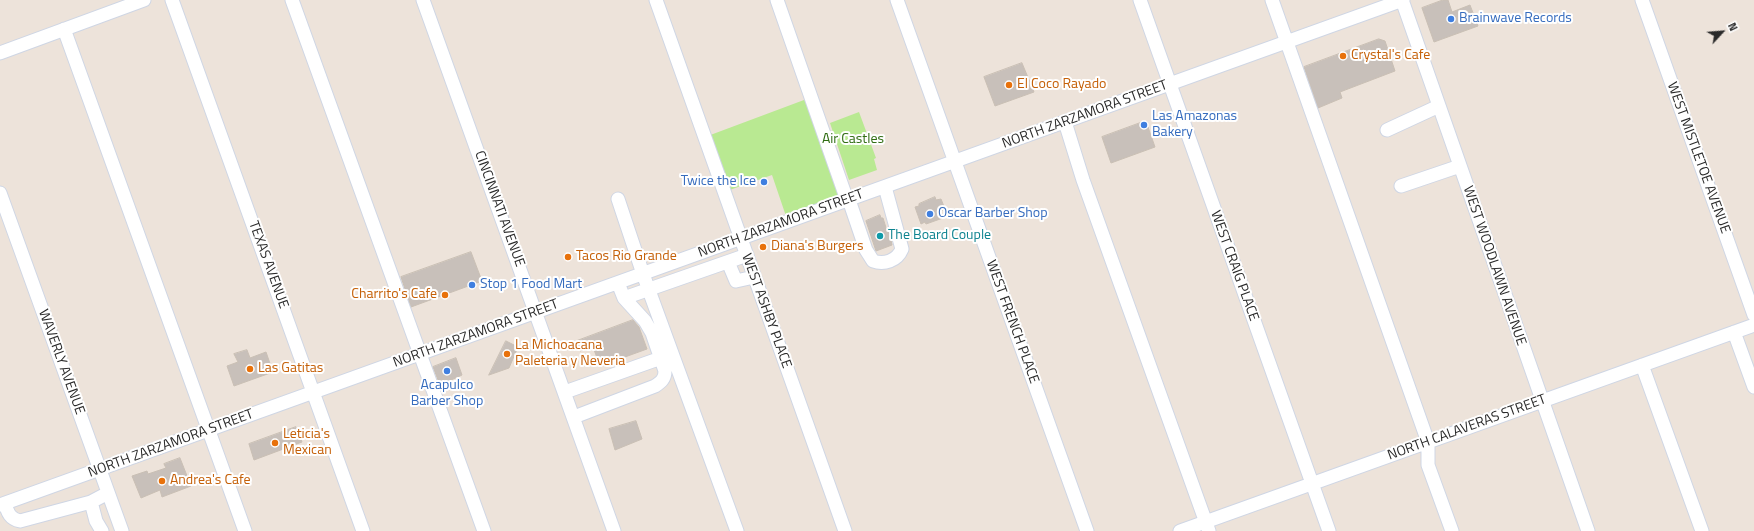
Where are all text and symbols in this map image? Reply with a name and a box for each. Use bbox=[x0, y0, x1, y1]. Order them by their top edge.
place label: Brainwave Records bbox=[1459, 11, 1572, 27]
north arrow bbox=[1702, 12, 1742, 52]
marker: Brainwave Records bbox=[1446, 14, 1456, 24]
text: N bbox=[1724, 20, 1742, 34]
place label: Crystal's Cafe bbox=[1351, 48, 1430, 64]
marker: Crystal's Cafe bbox=[1338, 51, 1348, 61]
street label: NORTH ZARZAMORA STREET bbox=[1000, 77, 1170, 153]
place label: El Coco Rayado bbox=[1017, 77, 1106, 93]
marker: El Coco Rayado bbox=[1004, 80, 1014, 90]
street label: WEST MISTLETOE AVENUE bbox=[1663, 80, 1733, 236]
place label: Las Amazonas Bakery bbox=[1152, 109, 1237, 142]
marker: Las Amazonas Bakery bbox=[1139, 120, 1149, 130]
park label: Air Castles bbox=[822, 132, 884, 148]
street label: CINCINNATI AVENUE bbox=[470, 149, 528, 269]
place label: Twice the Ice bbox=[681, 174, 756, 190]
marker: Twice the Ice bbox=[759, 177, 769, 187]
street label: WEST WOODLAWN AVENUE bbox=[1459, 184, 1529, 348]
street label: NORTH ZARZAMORA STREET bbox=[696, 186, 866, 262]
place label: Oscar Barber Shop bbox=[938, 206, 1048, 222]
street label: WEST CRAIG PLACE bbox=[1206, 208, 1262, 324]
marker: Oscar Barber Shop bbox=[925, 209, 935, 219]
street label: TEXAS AVENUE bbox=[244, 219, 292, 311]
place label: The Board Couple bbox=[888, 228, 991, 244]
marker: The Board Couple bbox=[875, 231, 885, 241]
place label: Diana's Burgers bbox=[771, 239, 863, 255]
marker: Diana's Burgers bbox=[758, 242, 768, 252]
place label: Tacos Rio Grande bbox=[576, 249, 677, 265]
street label: WEST ASHBY PLACE bbox=[737, 251, 795, 371]
marker: Tacos Rio Grande bbox=[563, 252, 573, 262]
street label: WEST FRENCH PLACE bbox=[982, 258, 1042, 386]
place label: Stop 1 Food Mart bbox=[480, 277, 582, 293]
marker: Stop 1 Food Mart bbox=[467, 280, 477, 290]
place label: Charrito's Cafe bbox=[351, 287, 437, 303]
marker: Charrito's Cafe bbox=[440, 290, 450, 300]
street label: NORTH ZARZAMORA STREET bbox=[391, 296, 561, 372]
street label: WAVERLY AVENUE bbox=[34, 307, 88, 417]
place label: La Michoacana Paleteria y Neveria bbox=[515, 338, 625, 370]
marker: La Michoacana Paleteria y Neveria bbox=[502, 349, 512, 359]
place label: Las Gatitas bbox=[258, 361, 323, 377]
marker: Las Gatitas bbox=[245, 364, 255, 374]
marker: Acapulco Barber Shop bbox=[442, 366, 452, 376]
place label: Acapulco Barber Shop bbox=[411, 378, 483, 410]
street label: NORTH CALAVERAS STREET bbox=[1385, 391, 1549, 465]
street label: NORTH ZARZAMORA STREET bbox=[86, 406, 256, 482]
place label: Leticia's Mexican bbox=[283, 427, 332, 460]
marker: Leticia's Mexican bbox=[270, 438, 280, 448]
place label: Andrea's Cafe bbox=[170, 473, 251, 489]
marker: Andrea's Cafe bbox=[157, 476, 167, 486]

